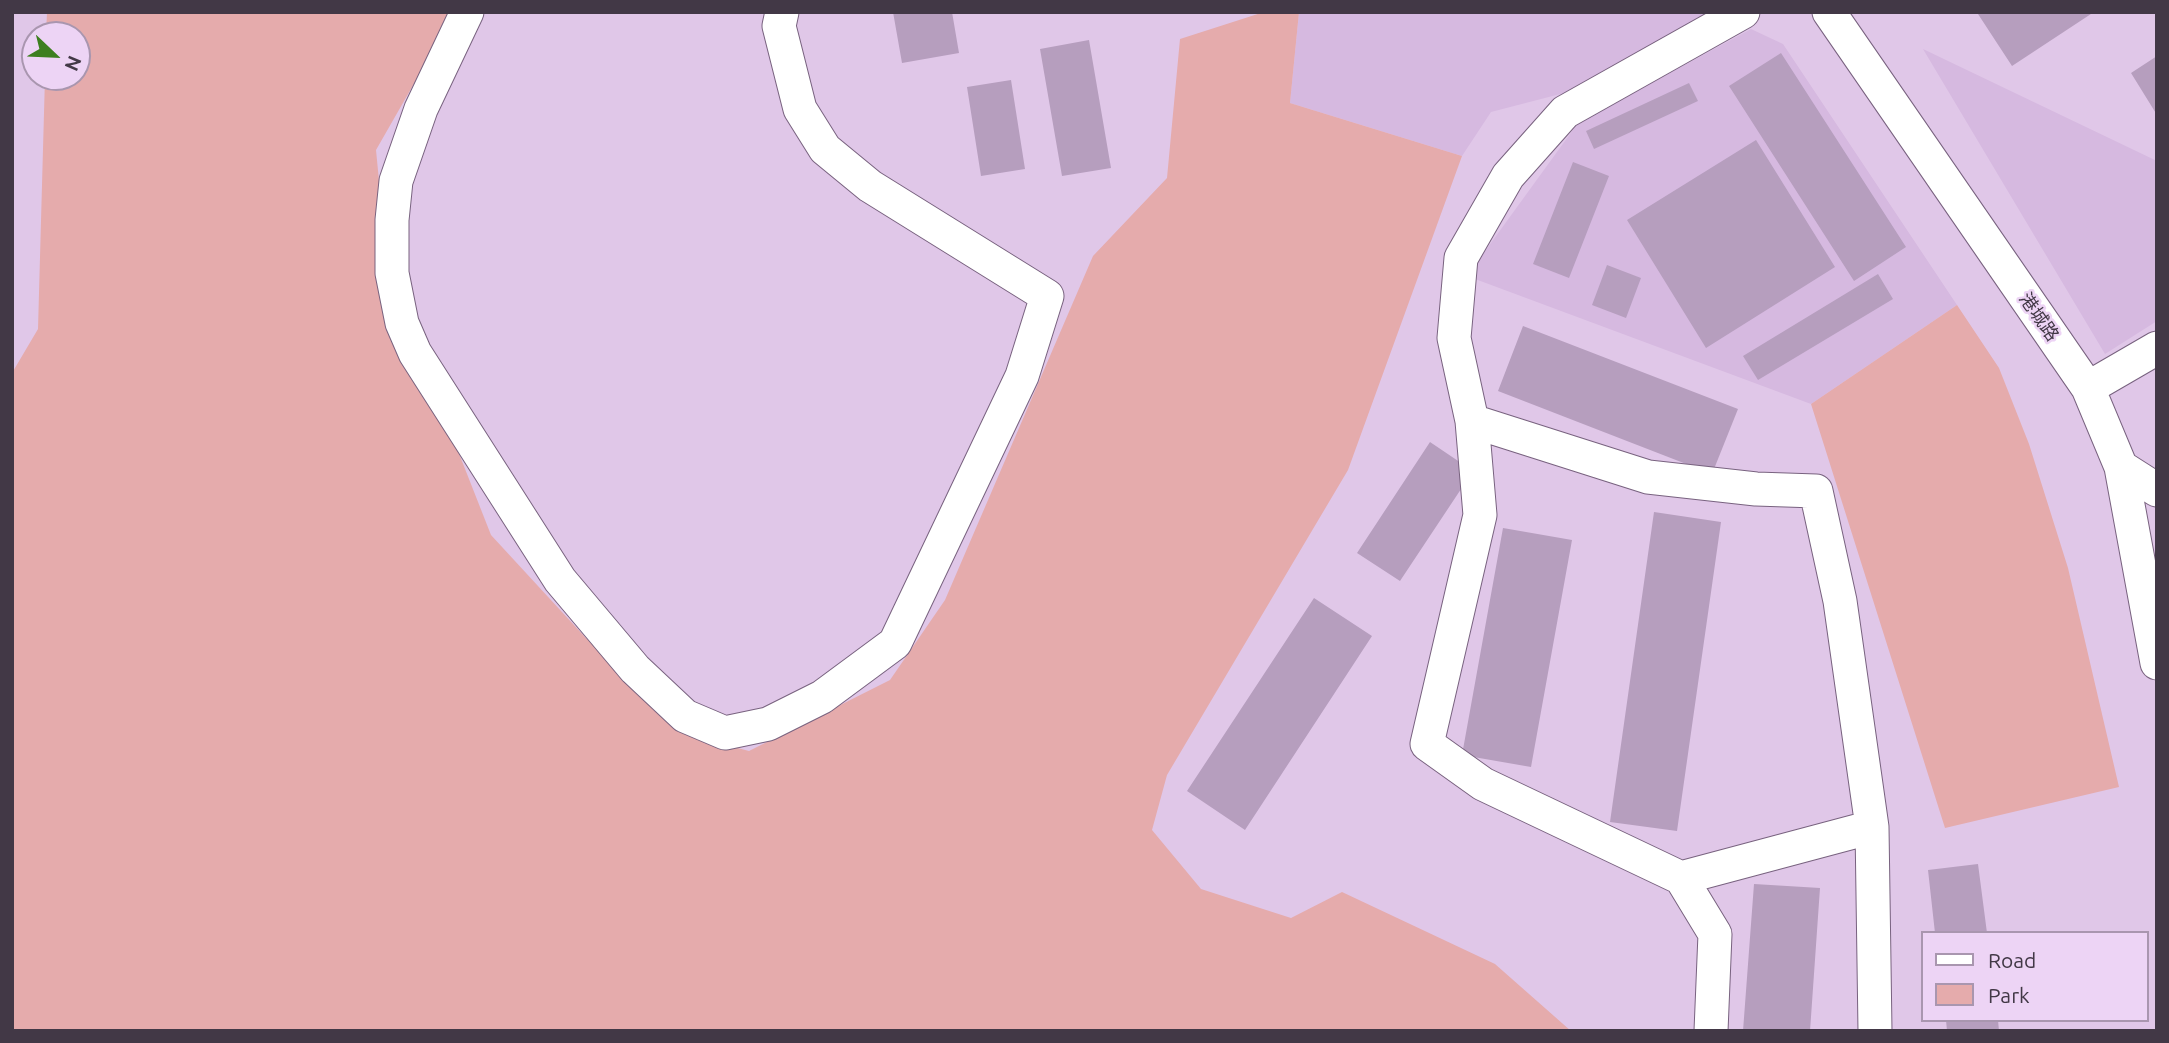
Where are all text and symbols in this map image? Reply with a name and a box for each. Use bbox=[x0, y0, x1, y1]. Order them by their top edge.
north arrow bbox=[21, 21, 91, 91]
text: N bbox=[61, 53, 86, 74]
street label: 港城路 bbox=[2015, 289, 2063, 345]
legend bbox=[1920, 931, 2148, 1022]
text: Road bbox=[1988, 948, 2036, 972]
text: Park bbox=[1988, 983, 2030, 1007]

